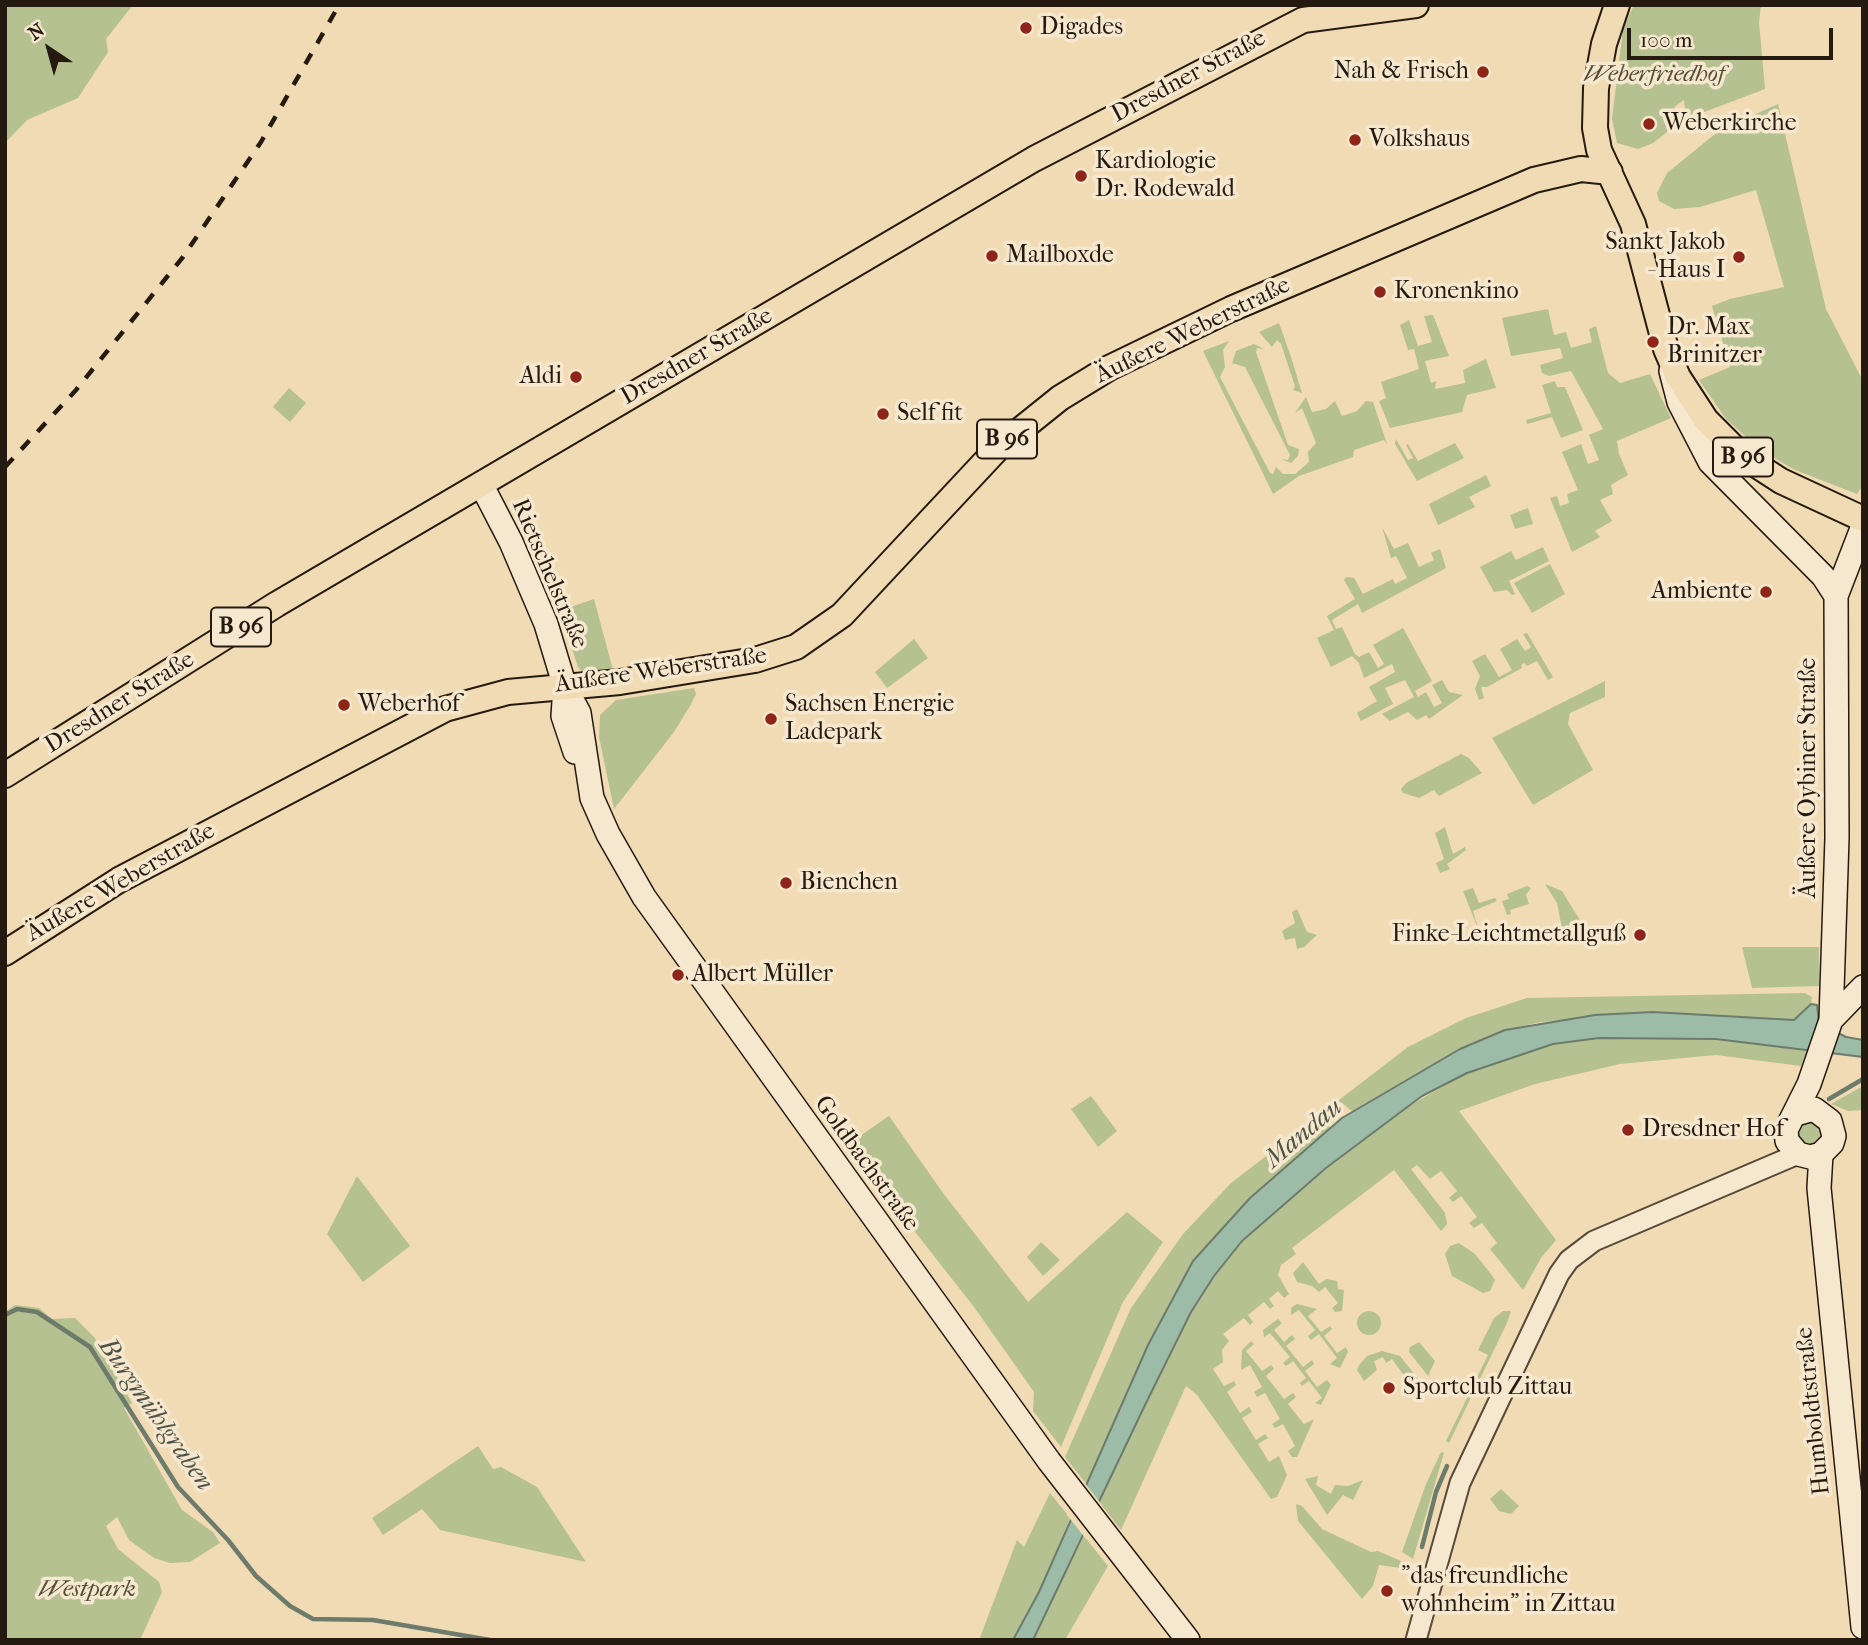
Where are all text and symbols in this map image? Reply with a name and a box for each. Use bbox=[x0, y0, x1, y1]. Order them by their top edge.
north arrow bbox=[14, 14, 84, 84]
place label: Digades bbox=[1040, 14, 1123, 42]
scale bar bbox=[1630, 14, 1836, 58]
text: N bbox=[24, 19, 49, 45]
marker: Digades bbox=[1018, 20, 1034, 36]
street label: Dresdner Straße bbox=[1107, 24, 1271, 130]
text: 100 m bbox=[1640, 28, 1693, 52]
place label: Nah & Frisch bbox=[1334, 58, 1469, 86]
park label: Weberfriedhof bbox=[1583, 61, 1725, 89]
marker: Nah & Frisch bbox=[1475, 64, 1491, 80]
place label: Weberkirche bbox=[1663, 110, 1797, 138]
marker: Weberkirche bbox=[1641, 116, 1657, 132]
place label: Volkshaus bbox=[1369, 126, 1470, 154]
marker: Volkshaus bbox=[1347, 132, 1363, 148]
place label: Kardiologie Dr. Rodewald bbox=[1095, 148, 1235, 204]
marker: Kardiologie Dr. Rodewald bbox=[1073, 168, 1089, 184]
place label: Sankt Jakob - Haus I bbox=[1605, 229, 1725, 285]
place label: Mailboxde bbox=[1006, 242, 1114, 270]
marker: Mailboxde bbox=[984, 248, 1000, 264]
marker: Sankt Jakob - Haus I bbox=[1731, 249, 1747, 265]
street label: Äußere Weberstraße bbox=[1091, 271, 1295, 391]
place label: Kronenkino bbox=[1394, 278, 1519, 306]
marker: Kronenkino bbox=[1372, 284, 1388, 300]
street label: Dresdner Straße bbox=[616, 302, 778, 412]
place label: Dr. Max Brinitzer bbox=[1667, 314, 1762, 370]
marker: Dr. Max Brinitzer bbox=[1645, 334, 1661, 350]
place label: Aldi bbox=[520, 363, 562, 391]
marker: Aldi bbox=[568, 369, 584, 385]
place label: Self fit bbox=[897, 400, 963, 428]
marker: Self fit bbox=[875, 406, 891, 422]
road number: B 96 bbox=[977, 420, 1037, 458]
road number: B 96 bbox=[1713, 438, 1773, 477]
street label: Rietschelstraße bbox=[505, 495, 593, 653]
place label: Ambiente bbox=[1651, 578, 1752, 606]
marker: Ambiente bbox=[1758, 584, 1774, 600]
road number: B 96 bbox=[211, 608, 271, 646]
street label: Äußere Weberstraße bbox=[553, 642, 769, 700]
street label: Dresdner Straße bbox=[40, 646, 200, 760]
street label: Äußere Oybiner Straße bbox=[1795, 658, 1823, 898]
place label: Weberhof bbox=[358, 691, 460, 719]
place label: Sachsen Energie Ladepark bbox=[785, 691, 954, 747]
marker: Weberhof bbox=[336, 697, 352, 713]
marker: Sachsen Energie Ladepark bbox=[763, 711, 779, 727]
street label: Äußere Weberstraße bbox=[21, 817, 221, 949]
place label: Bienchen bbox=[800, 869, 898, 897]
marker: Bienchen bbox=[778, 875, 794, 891]
place label: Finke-Leichtmetallguß bbox=[1392, 921, 1626, 949]
marker: Finke-Leichtmetallguß bbox=[1632, 927, 1648, 943]
place label: Albert Müller bbox=[692, 961, 833, 989]
marker: Albert Müller bbox=[670, 967, 686, 983]
street label: Goldbachstraße bbox=[807, 1091, 925, 1237]
water label: Mandau bbox=[1259, 1092, 1349, 1176]
place label: Dresdner Hof bbox=[1642, 1116, 1784, 1144]
marker: Dresdner Hof bbox=[1620, 1122, 1636, 1138]
street label: Humboldtstraße bbox=[1791, 1326, 1837, 1496]
water label: Burgmühlgraben bbox=[91, 1332, 219, 1498]
place label: Sportclub Zittau bbox=[1403, 1374, 1572, 1402]
marker: Sportclub Zittau bbox=[1381, 1380, 1397, 1396]
place label: "das freundliche wohnheim" in Zittau bbox=[1401, 1563, 1615, 1619]
park label: Westpark bbox=[38, 1576, 136, 1604]
marker: "das freundliche wohnheim" in Zittau bbox=[1379, 1583, 1395, 1599]

